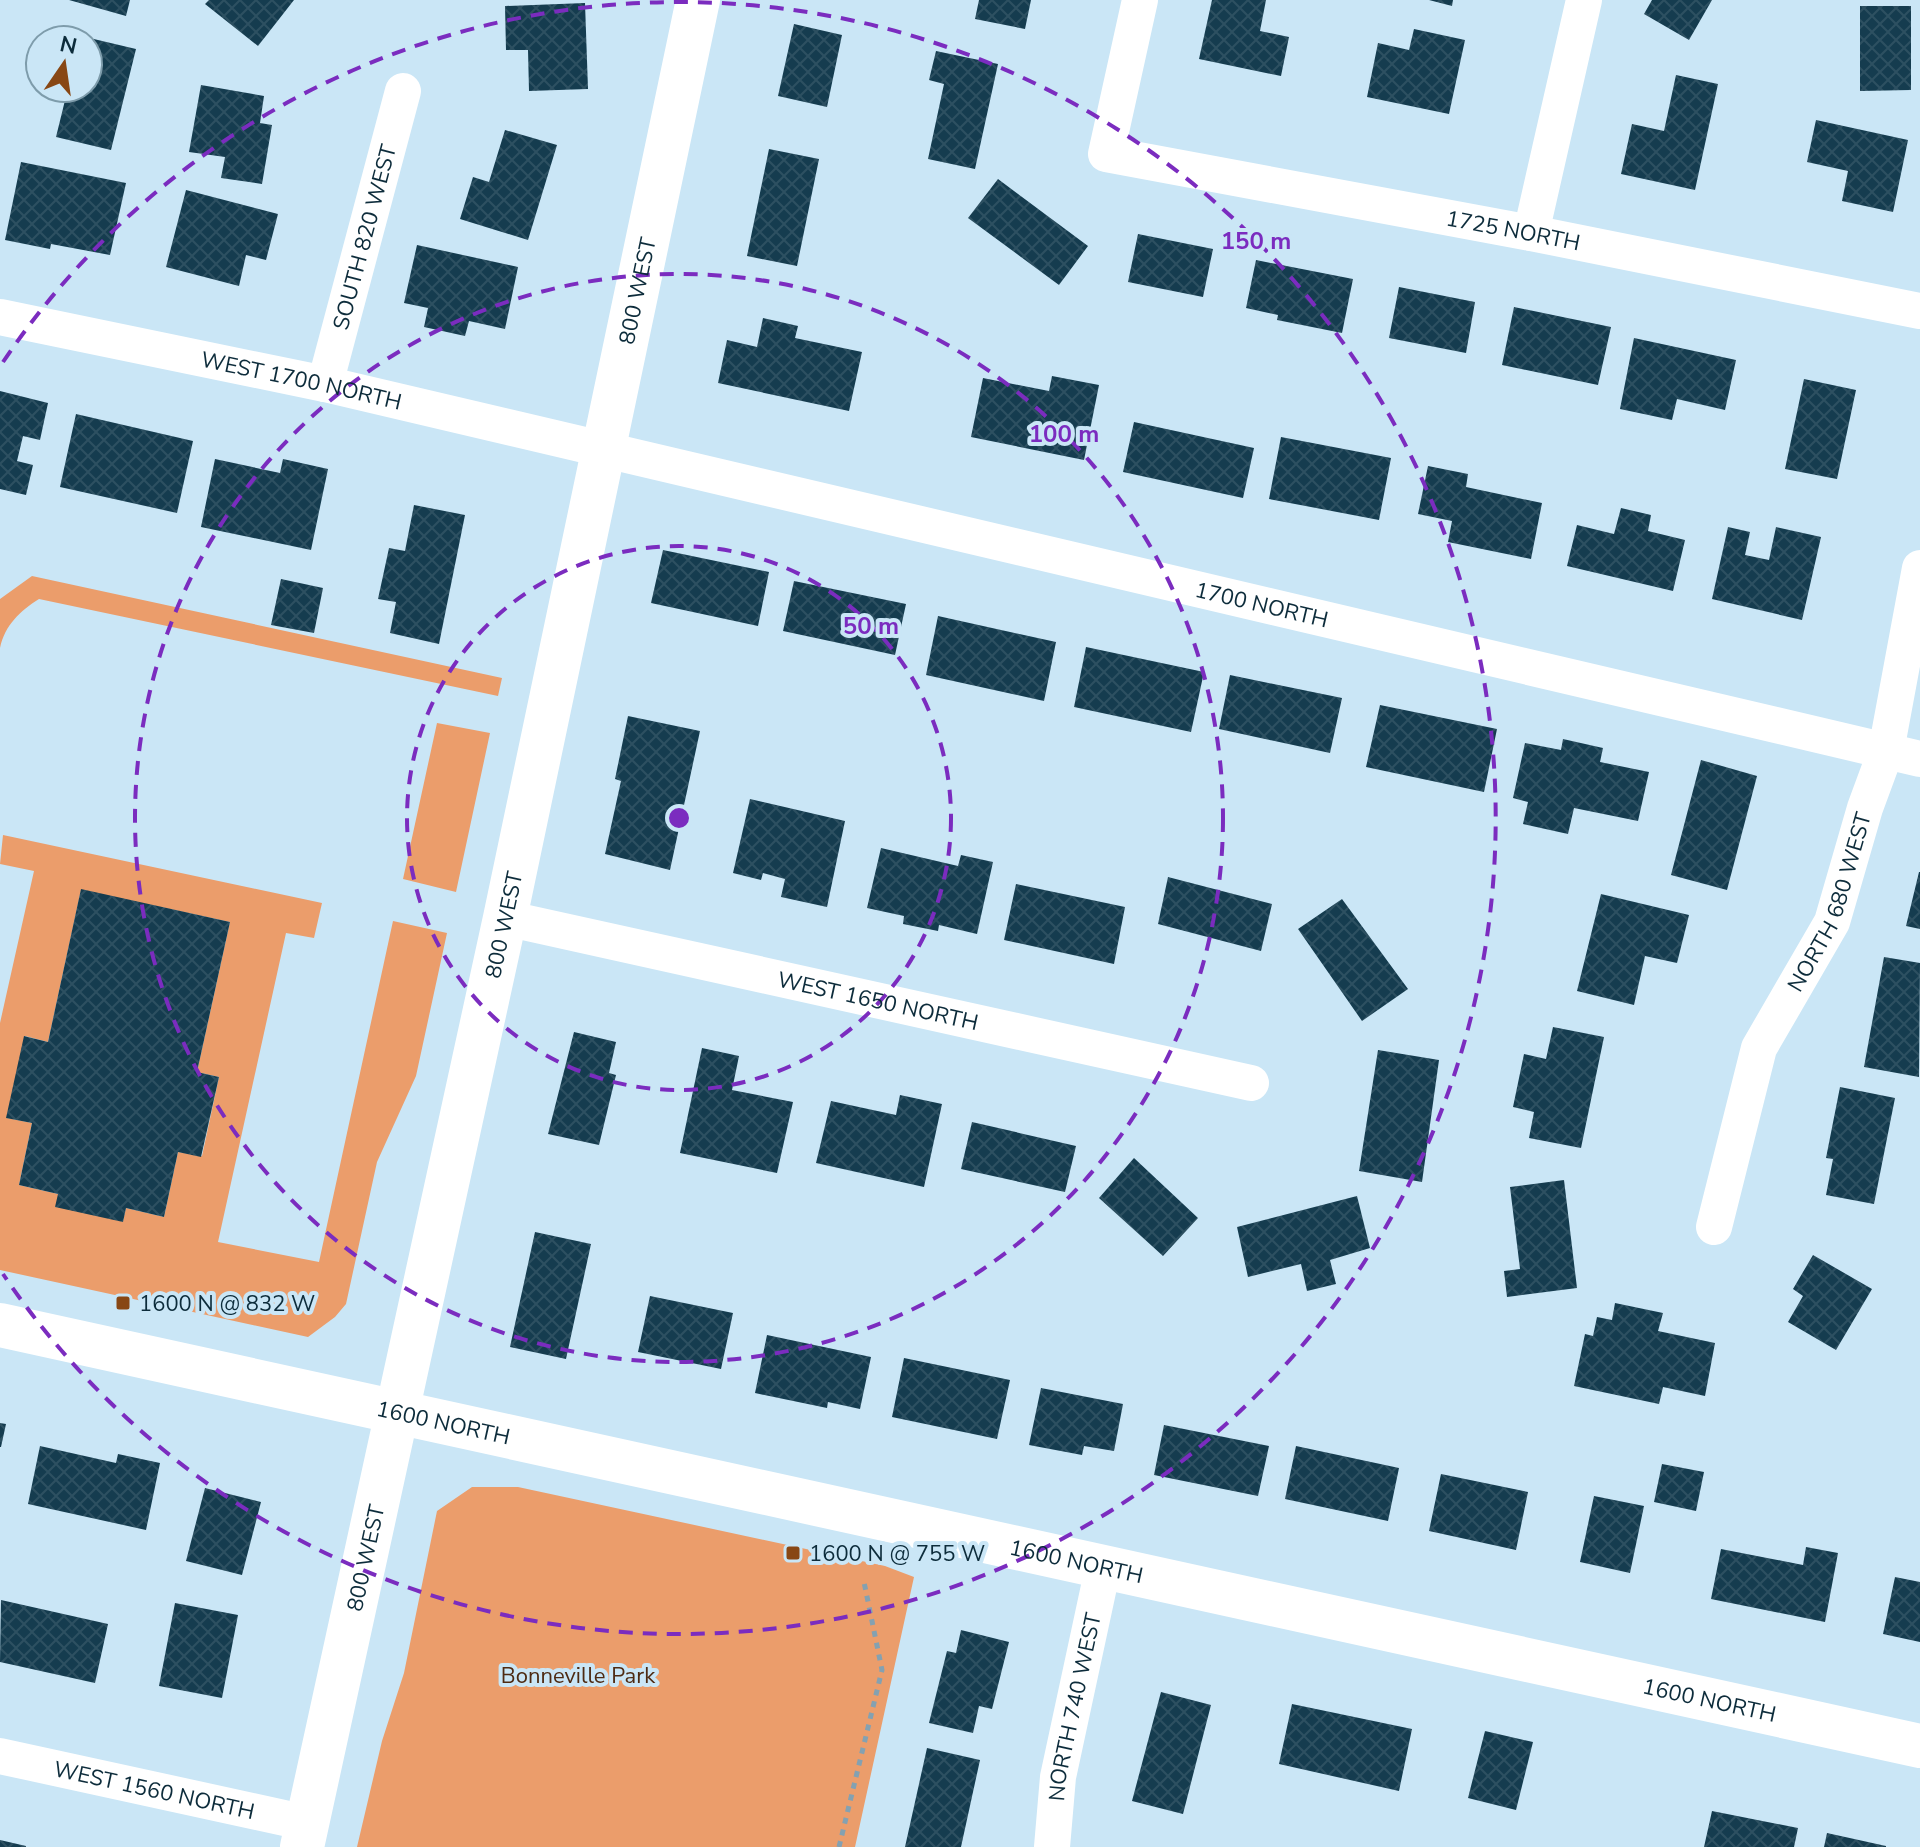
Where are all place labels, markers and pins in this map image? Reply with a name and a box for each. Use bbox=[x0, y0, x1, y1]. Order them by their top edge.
centre of rings bbox=[665, 804, 693, 832]
place label: 1600 N @ 832 W bbox=[139, 1289, 315, 1319]
marker: 1600 N @ 832 W bbox=[114, 1294, 132, 1312]
place label: 1600 N @ 755 W bbox=[809, 1539, 985, 1569]
marker: 1600 N @ 755 W bbox=[784, 1544, 802, 1562]

